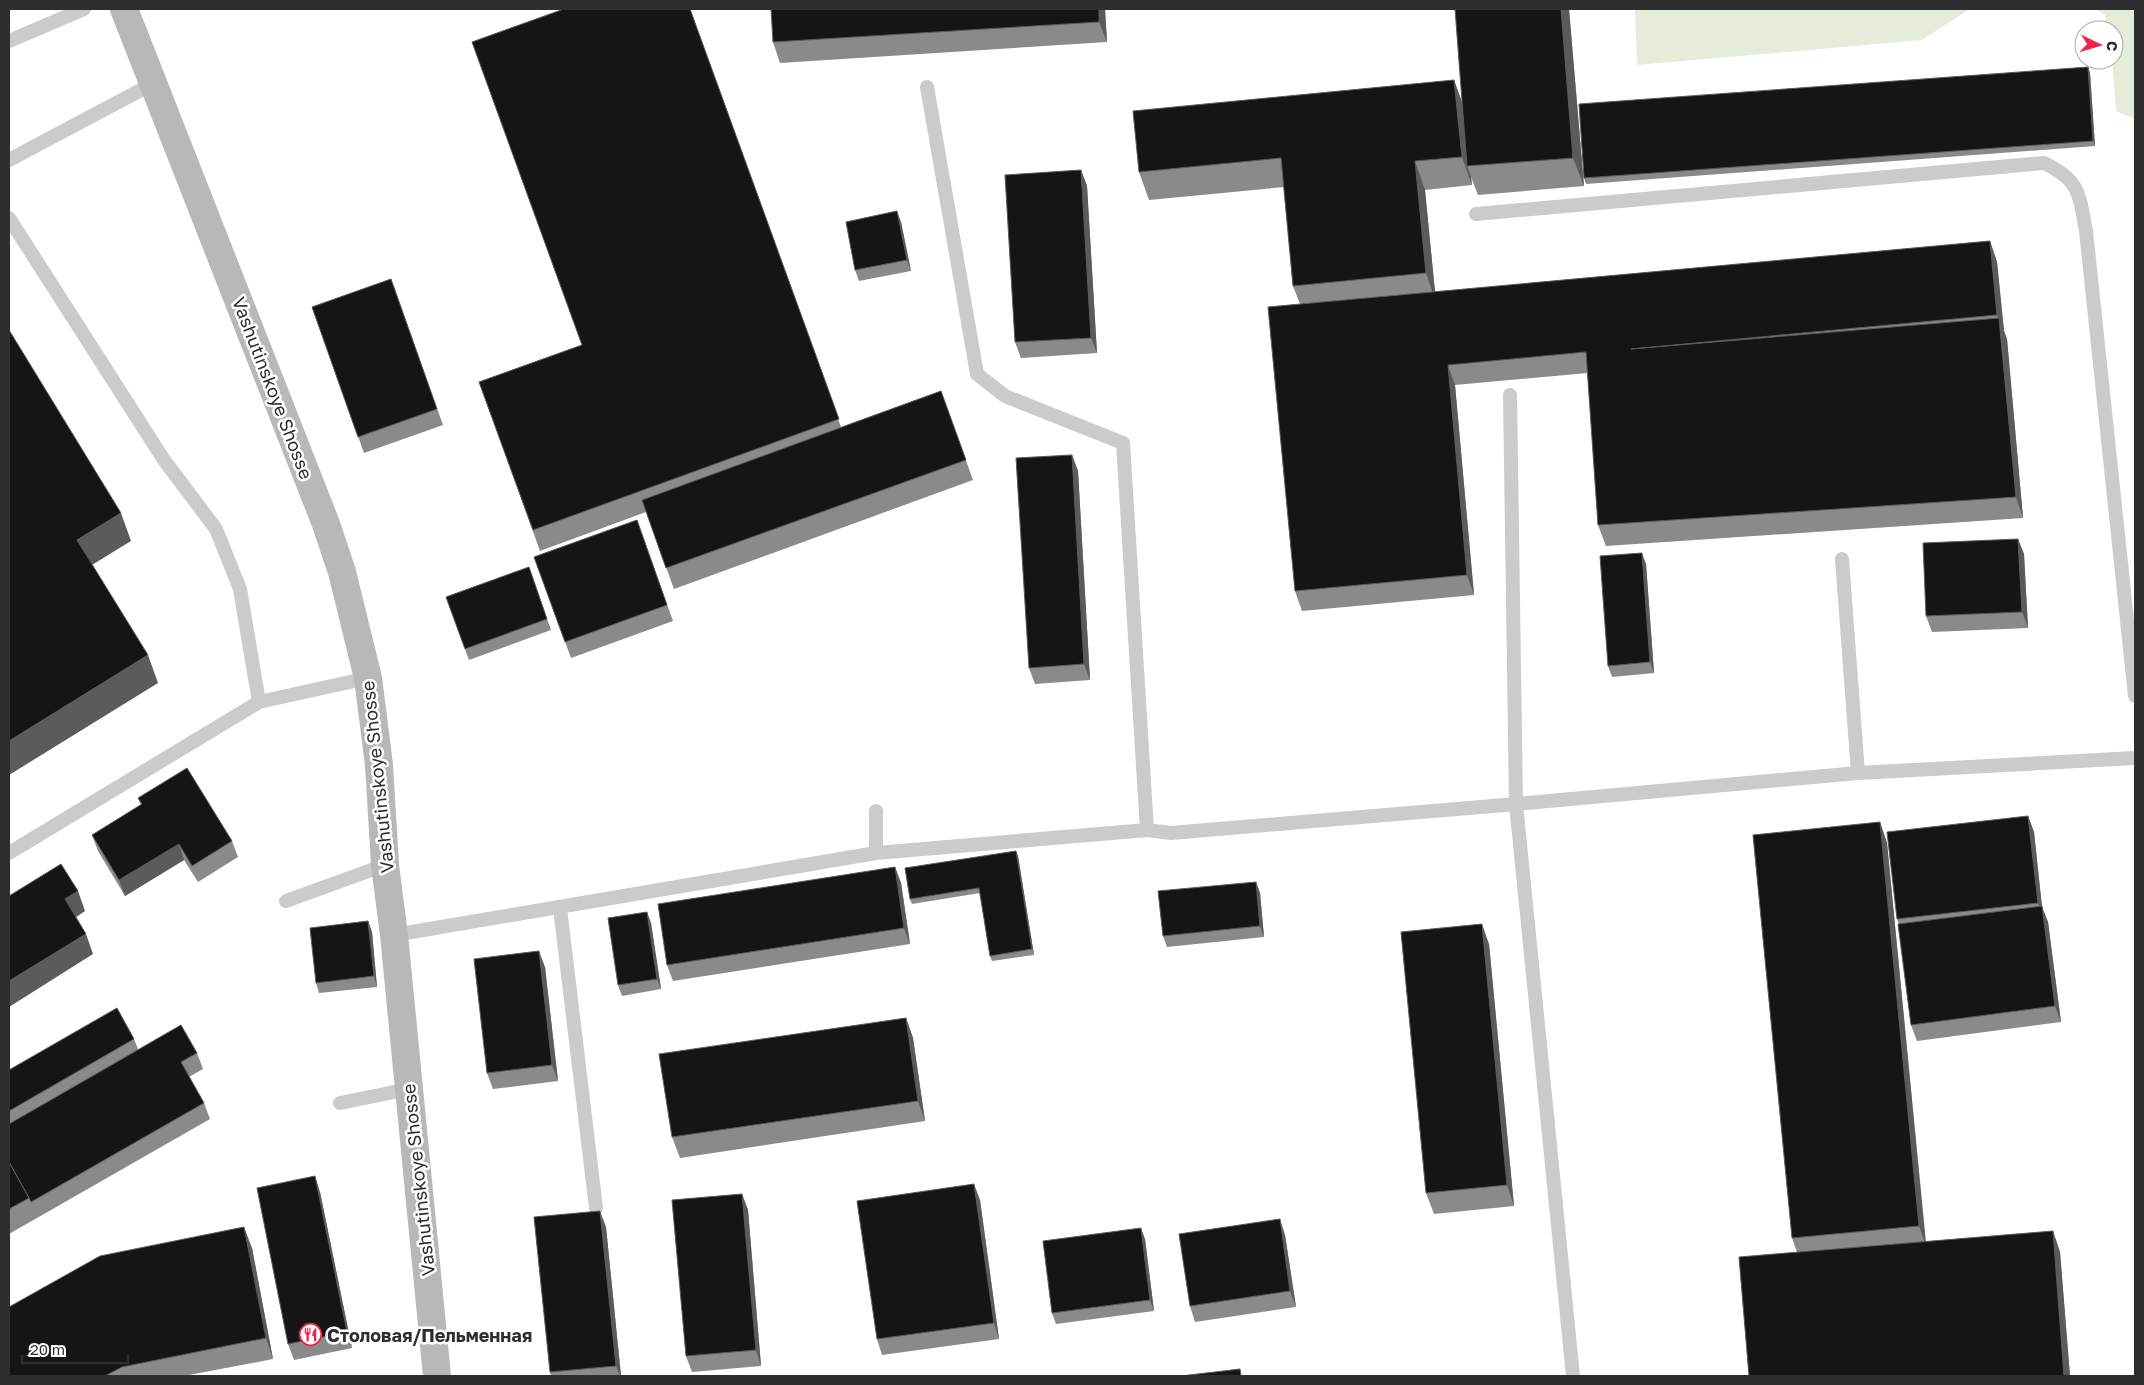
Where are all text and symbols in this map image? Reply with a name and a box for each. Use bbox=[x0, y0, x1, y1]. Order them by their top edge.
north arrow bbox=[2074, 20, 2124, 70]
text: С bbox=[2104, 40, 2121, 52]
street label: Vashutinskoye Shosse bbox=[228, 294, 318, 482]
street label: Vashutinskoye Shosse bbox=[356, 680, 398, 874]
street label: Vashutinskoye Shosse bbox=[397, 1083, 439, 1277]
restaurant icon: Столовая/Пельменная bbox=[299, 1323, 323, 1347]
place label: Столовая/Пельменная bbox=[327, 1324, 532, 1346]
scale bar bbox=[22, 1332, 129, 1364]
text: 20 m bbox=[30, 1340, 65, 1358]

